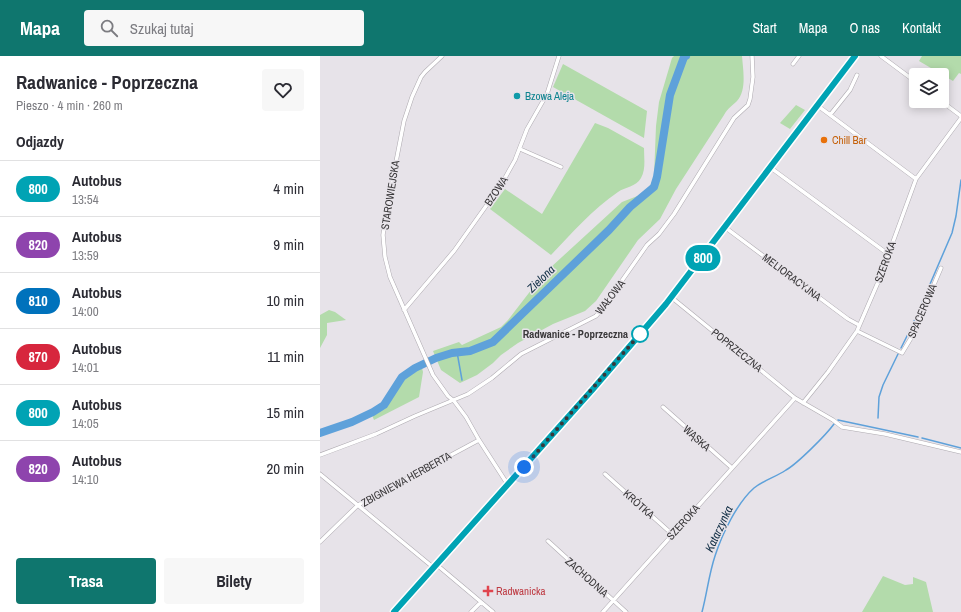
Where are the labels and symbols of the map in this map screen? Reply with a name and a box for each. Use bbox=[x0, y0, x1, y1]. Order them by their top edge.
place label: Bzowa Aleja bbox=[525, 89, 574, 103]
marker: Bzowa Aleja bbox=[512, 91, 522, 101]
place label: Chill Bar bbox=[832, 133, 867, 147]
marker: Chill Bar bbox=[819, 135, 829, 145]
street label: STAROWIEJSKA bbox=[378, 158, 403, 231]
street label: BZOWA bbox=[481, 173, 512, 208]
street label: SZEROKA bbox=[871, 238, 899, 285]
line badge: 800 bbox=[680, 245, 726, 271]
street label: MELIORACYJNA bbox=[760, 250, 825, 304]
water label: Zielona bbox=[523, 261, 559, 297]
street label: WAŁOWA bbox=[592, 276, 629, 317]
street label: SPACEROWA bbox=[904, 281, 940, 340]
marker: Radwanice - Poprzeczna bbox=[631, 325, 649, 343]
street label: POPRZECZNA bbox=[709, 325, 766, 375]
place label: Radwanice - Poprzeczna bbox=[523, 327, 628, 341]
street label: WĄSKA bbox=[680, 422, 714, 455]
street label: ZBIGNIEWA HERBERTA bbox=[359, 448, 454, 510]
your location bbox=[514, 457, 534, 477]
street label: KRÓTKA bbox=[621, 486, 658, 522]
street label: SZEROKA bbox=[663, 501, 703, 543]
water label: Katarzynka bbox=[701, 503, 737, 555]
street label: ZACHODNIA bbox=[563, 554, 612, 601]
place label: Radwanicka bbox=[496, 584, 546, 598]
marker: Radwanicka bbox=[483, 586, 493, 596]

